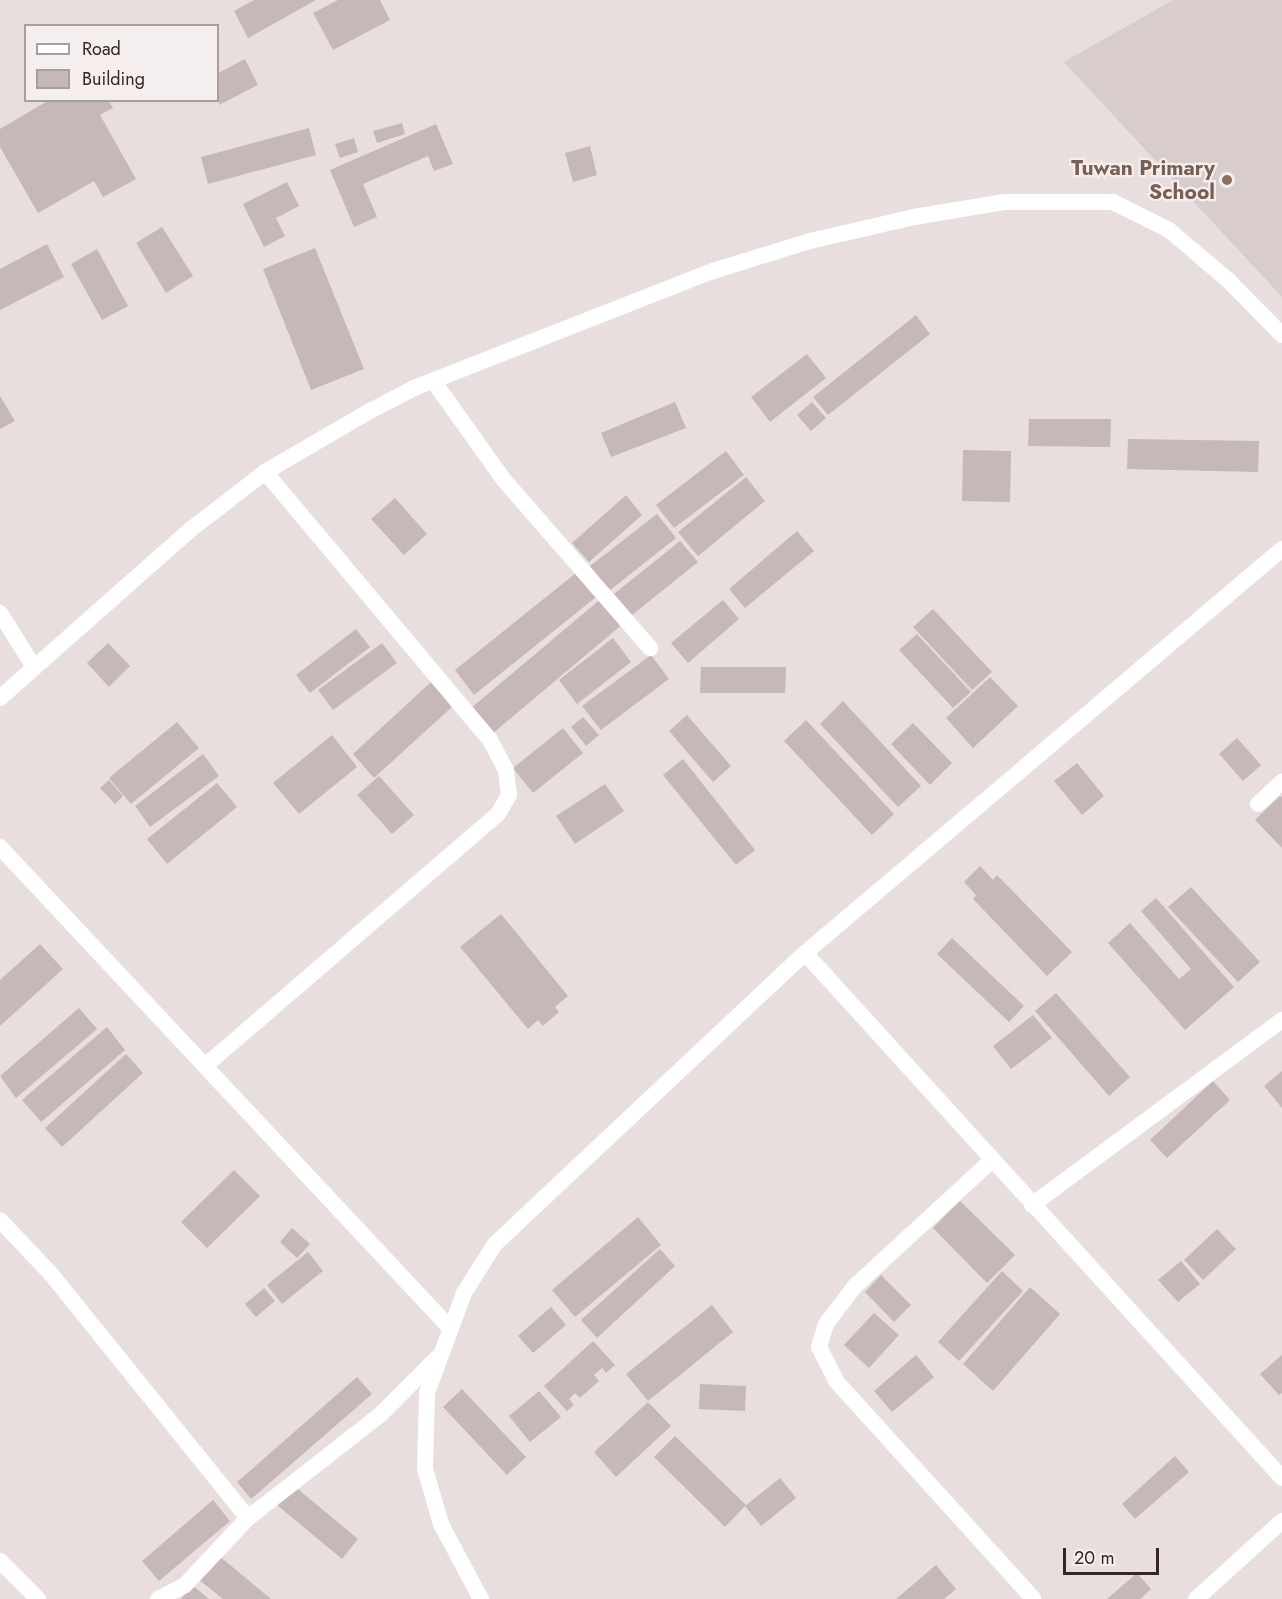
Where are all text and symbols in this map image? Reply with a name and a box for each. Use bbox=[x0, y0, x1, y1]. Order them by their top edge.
legend bbox=[24, 24, 219, 102]
text: Road bbox=[82, 36, 121, 62]
text: Building bbox=[82, 66, 145, 92]
place label: Tuwan Primary School bbox=[1071, 155, 1215, 205]
marker: Tuwan Primary School bbox=[1220, 173, 1234, 187]
scale bar bbox=[1066, 1536, 1162, 1574]
text: 20 m bbox=[1074, 1545, 1114, 1571]

